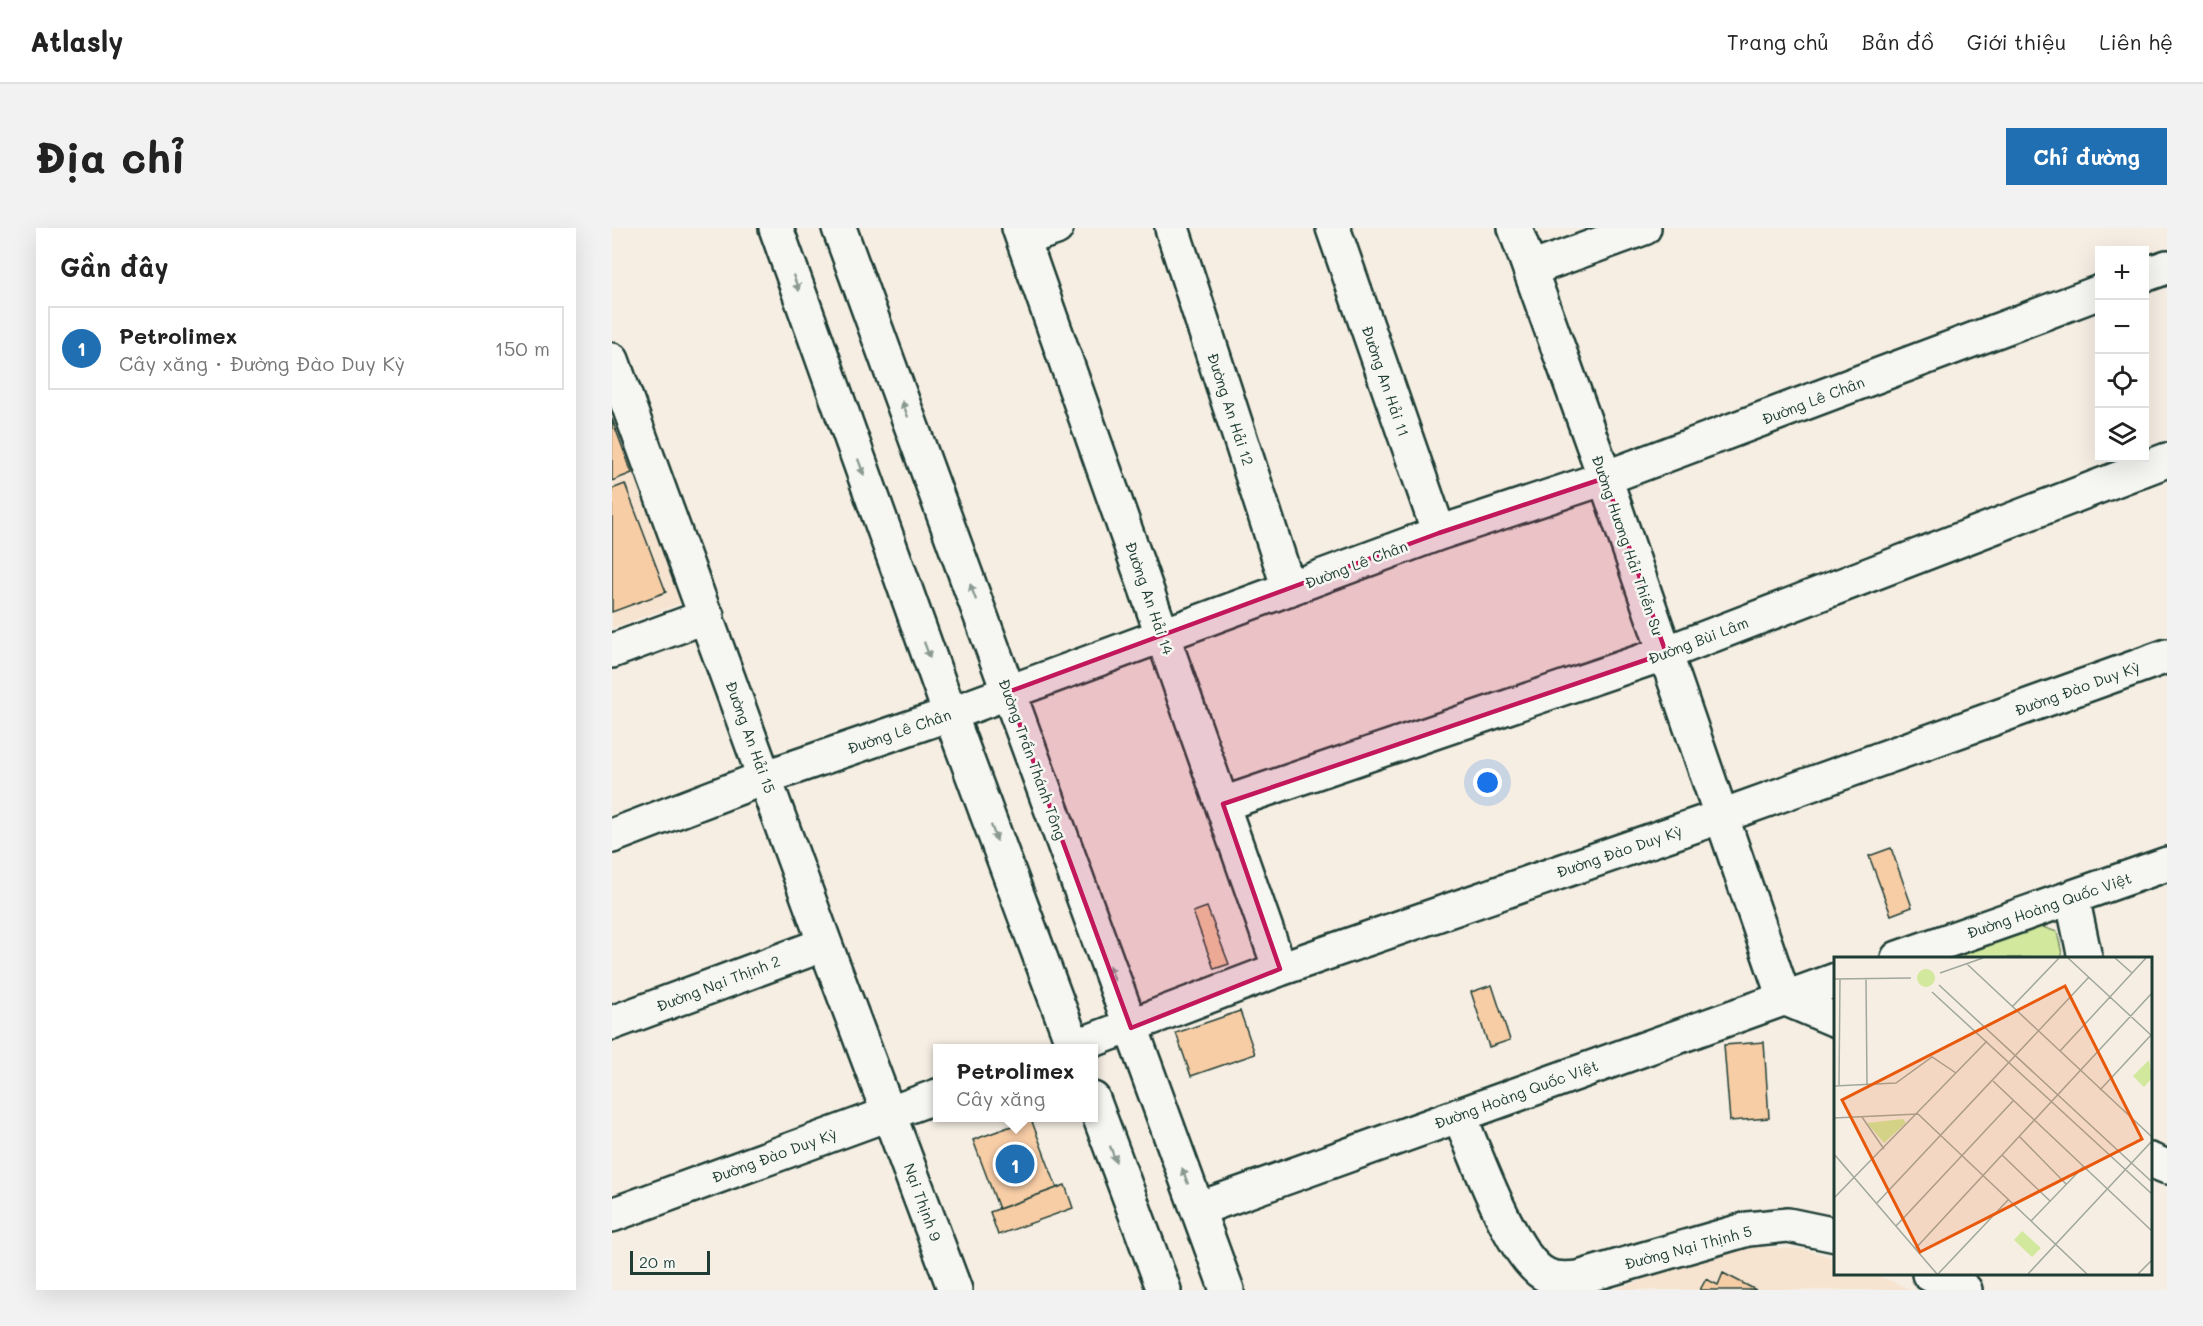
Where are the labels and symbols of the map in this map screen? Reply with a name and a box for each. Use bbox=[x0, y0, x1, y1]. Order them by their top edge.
one-way arrow bbox=[791, 274, 801, 292]
street label: Đường An Hải 11 bbox=[1358, 323, 1414, 439]
street label: Đường An Hải 12 bbox=[1203, 350, 1259, 468]
street label: Đường Lê Chân bbox=[1759, 371, 1867, 429]
one-way arrow bbox=[900, 400, 910, 418]
street label: Đường Hương Hải Thiền Sư bbox=[1588, 452, 1669, 638]
one-way arrow bbox=[857, 458, 867, 476]
street label: Đường Lê Chân bbox=[1302, 535, 1410, 593]
street label: Đường An Hải 14 bbox=[1121, 539, 1179, 657]
one-way arrow bbox=[967, 583, 977, 601]
street label: Đường Bùi Lâm bbox=[1645, 612, 1751, 668]
one-way arrow bbox=[922, 642, 932, 660]
street label: Đường Đào Duy Kỳ bbox=[2012, 656, 2142, 720]
street label: Đường Trần Thánh Tông bbox=[995, 676, 1072, 843]
street label: Đường An Hải 15 bbox=[721, 678, 781, 796]
street label: Đường Lê Chân bbox=[844, 704, 954, 758]
your location bbox=[1473, 768, 1502, 797]
street label: Đường Đào Duy Kỳ bbox=[1554, 820, 1685, 882]
one-way arrow bbox=[989, 825, 999, 843]
street label: Đường Hoàng Quốc Việt bbox=[1964, 867, 2134, 943]
street label: Đường Nại Thịnh 2 bbox=[653, 950, 783, 1016]
inset map bbox=[1834, 957, 2152, 1275]
one-way arrow bbox=[1106, 964, 1116, 982]
street label: Đường Hoàng Quốc Việt bbox=[1431, 1055, 1601, 1133]
street label: Đường Đào Duy Kỳ bbox=[709, 1123, 839, 1187]
pin: 1 bbox=[996, 1142, 1034, 1186]
one-way arrow bbox=[1109, 1145, 1119, 1163]
street label: Nại Thịnh 9 bbox=[900, 1160, 946, 1244]
one-way arrow bbox=[1180, 1167, 1190, 1185]
street label: Đường Nại Thịnh 5 bbox=[1622, 1220, 1754, 1274]
scale bar bbox=[630, 1248, 710, 1276]

